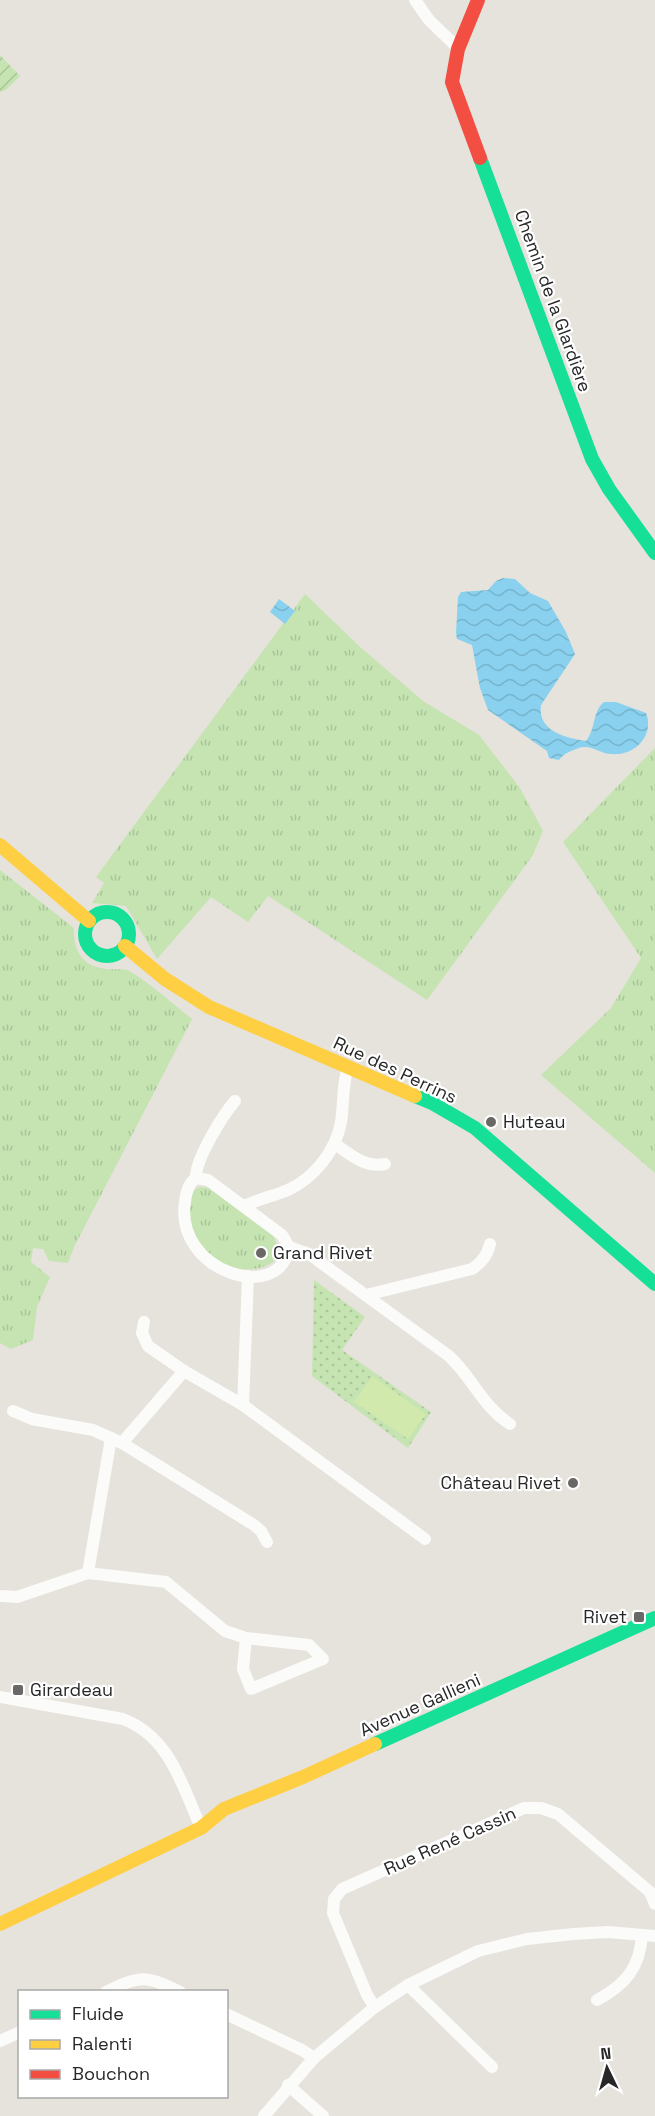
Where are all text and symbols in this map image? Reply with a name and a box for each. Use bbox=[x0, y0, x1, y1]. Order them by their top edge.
street label: Chemin de la Glardière bbox=[510, 207, 597, 395]
street label: Rue des Perrins bbox=[330, 1031, 461, 1108]
place label: Huteau bbox=[503, 1110, 566, 1133]
marker: Huteau bbox=[484, 1115, 498, 1129]
place label: Grand Rivet bbox=[273, 1241, 373, 1264]
marker: Grand Rivet bbox=[254, 1246, 268, 1260]
place label: Château Rivet bbox=[441, 1471, 561, 1494]
marker: Château Rivet bbox=[566, 1476, 580, 1490]
place label: Rivet bbox=[583, 1605, 627, 1628]
marker: Rivet bbox=[632, 1610, 646, 1624]
street label: Avenue Gallieni bbox=[356, 1668, 484, 1741]
place label: Girardeau bbox=[30, 1678, 113, 1701]
marker: Girardeau bbox=[11, 1683, 25, 1697]
street label: Rue René Cassin bbox=[380, 1801, 519, 1880]
legend bbox=[18, 1990, 228, 2098]
text: Fluide bbox=[72, 2002, 124, 2025]
text: Ralenti bbox=[72, 2032, 132, 2055]
north arrow bbox=[577, 2038, 637, 2098]
text: N bbox=[599, 2043, 612, 2064]
text: Bouchon bbox=[72, 2062, 150, 2085]

